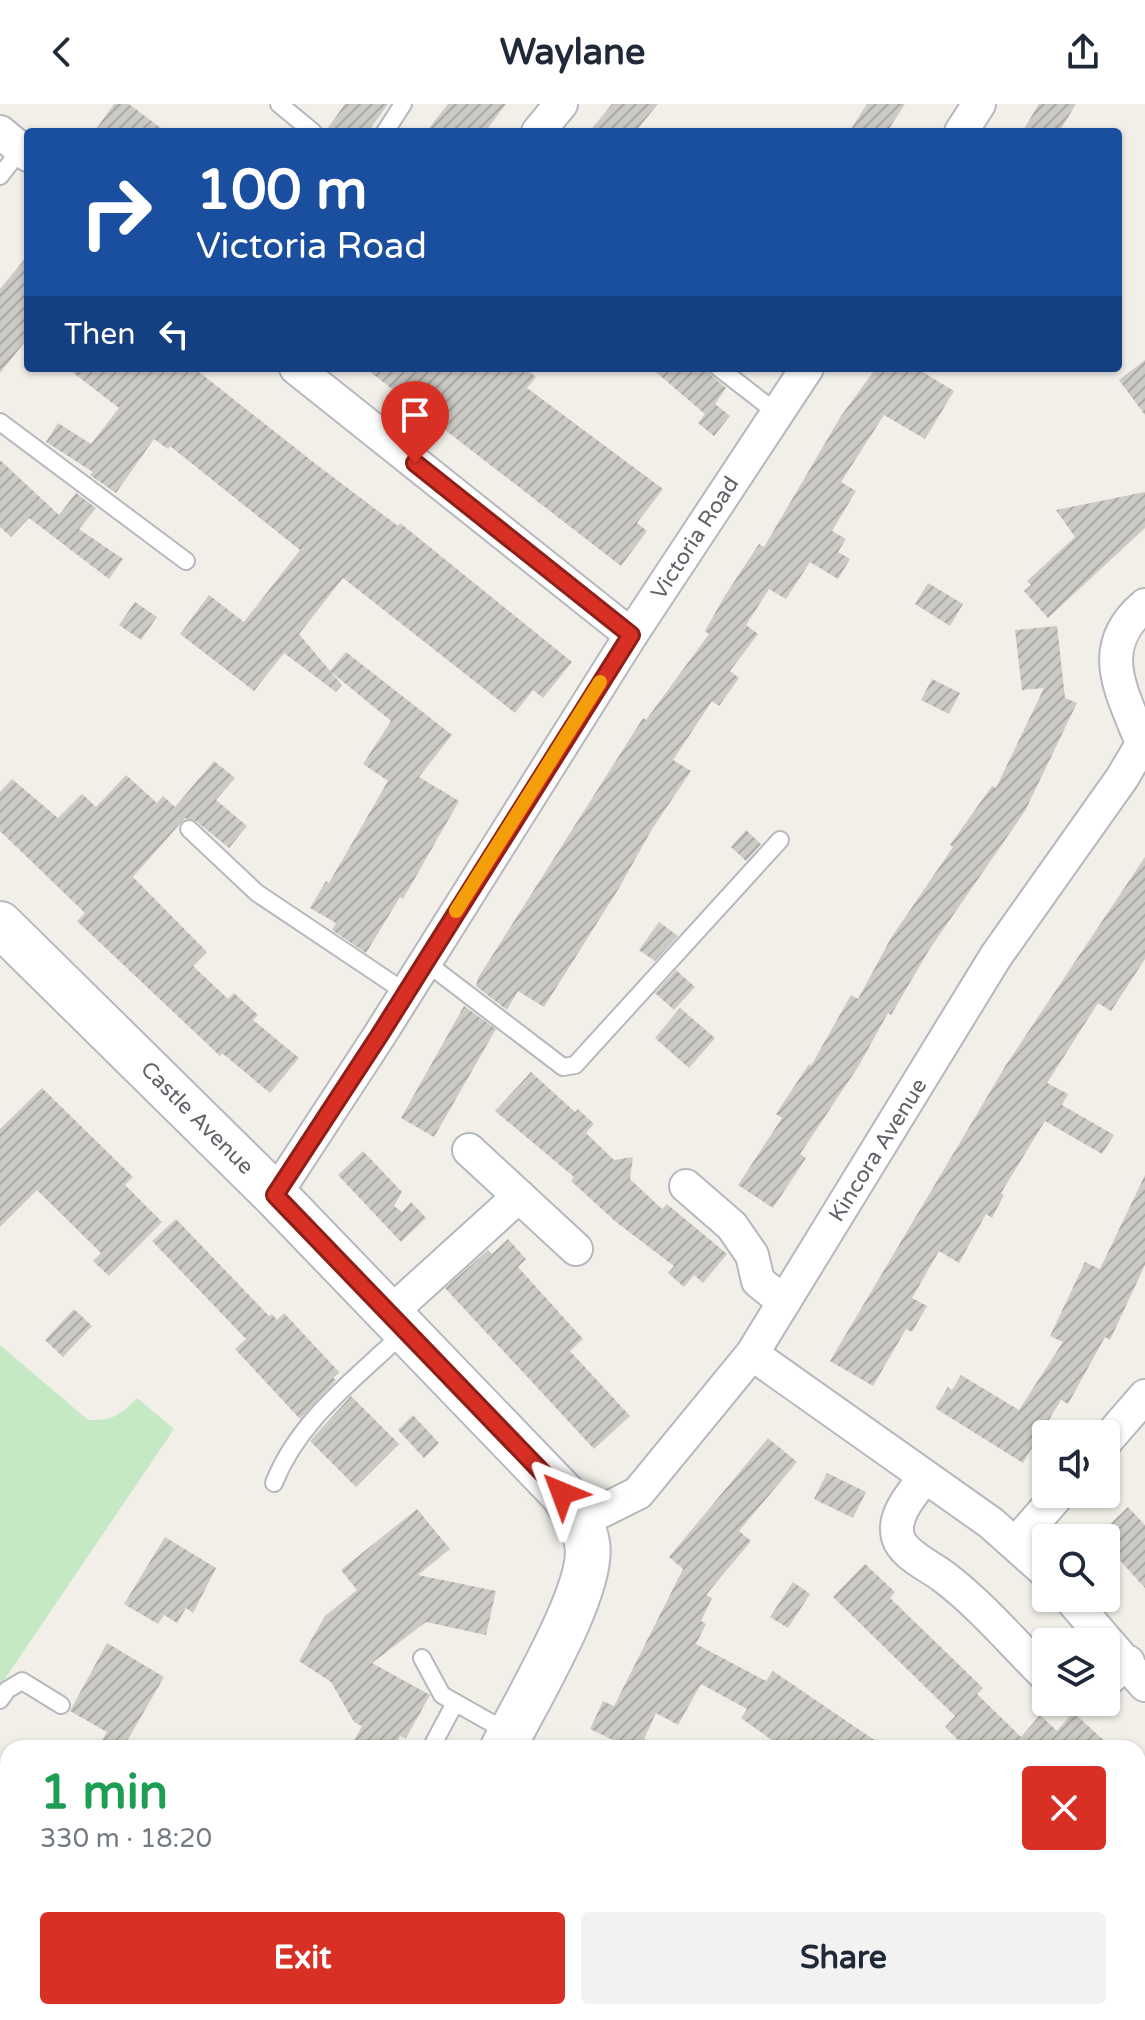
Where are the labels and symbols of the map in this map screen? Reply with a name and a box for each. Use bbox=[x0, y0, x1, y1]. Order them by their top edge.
pin bbox=[381, 381, 449, 463]
street label: Victoria Road bbox=[646, 472, 744, 604]
street label: Castle Avenue bbox=[135, 1056, 259, 1180]
street label: Kincora Avenue bbox=[824, 1074, 932, 1226]
position arrow bbox=[520, 1451, 604, 1535]

